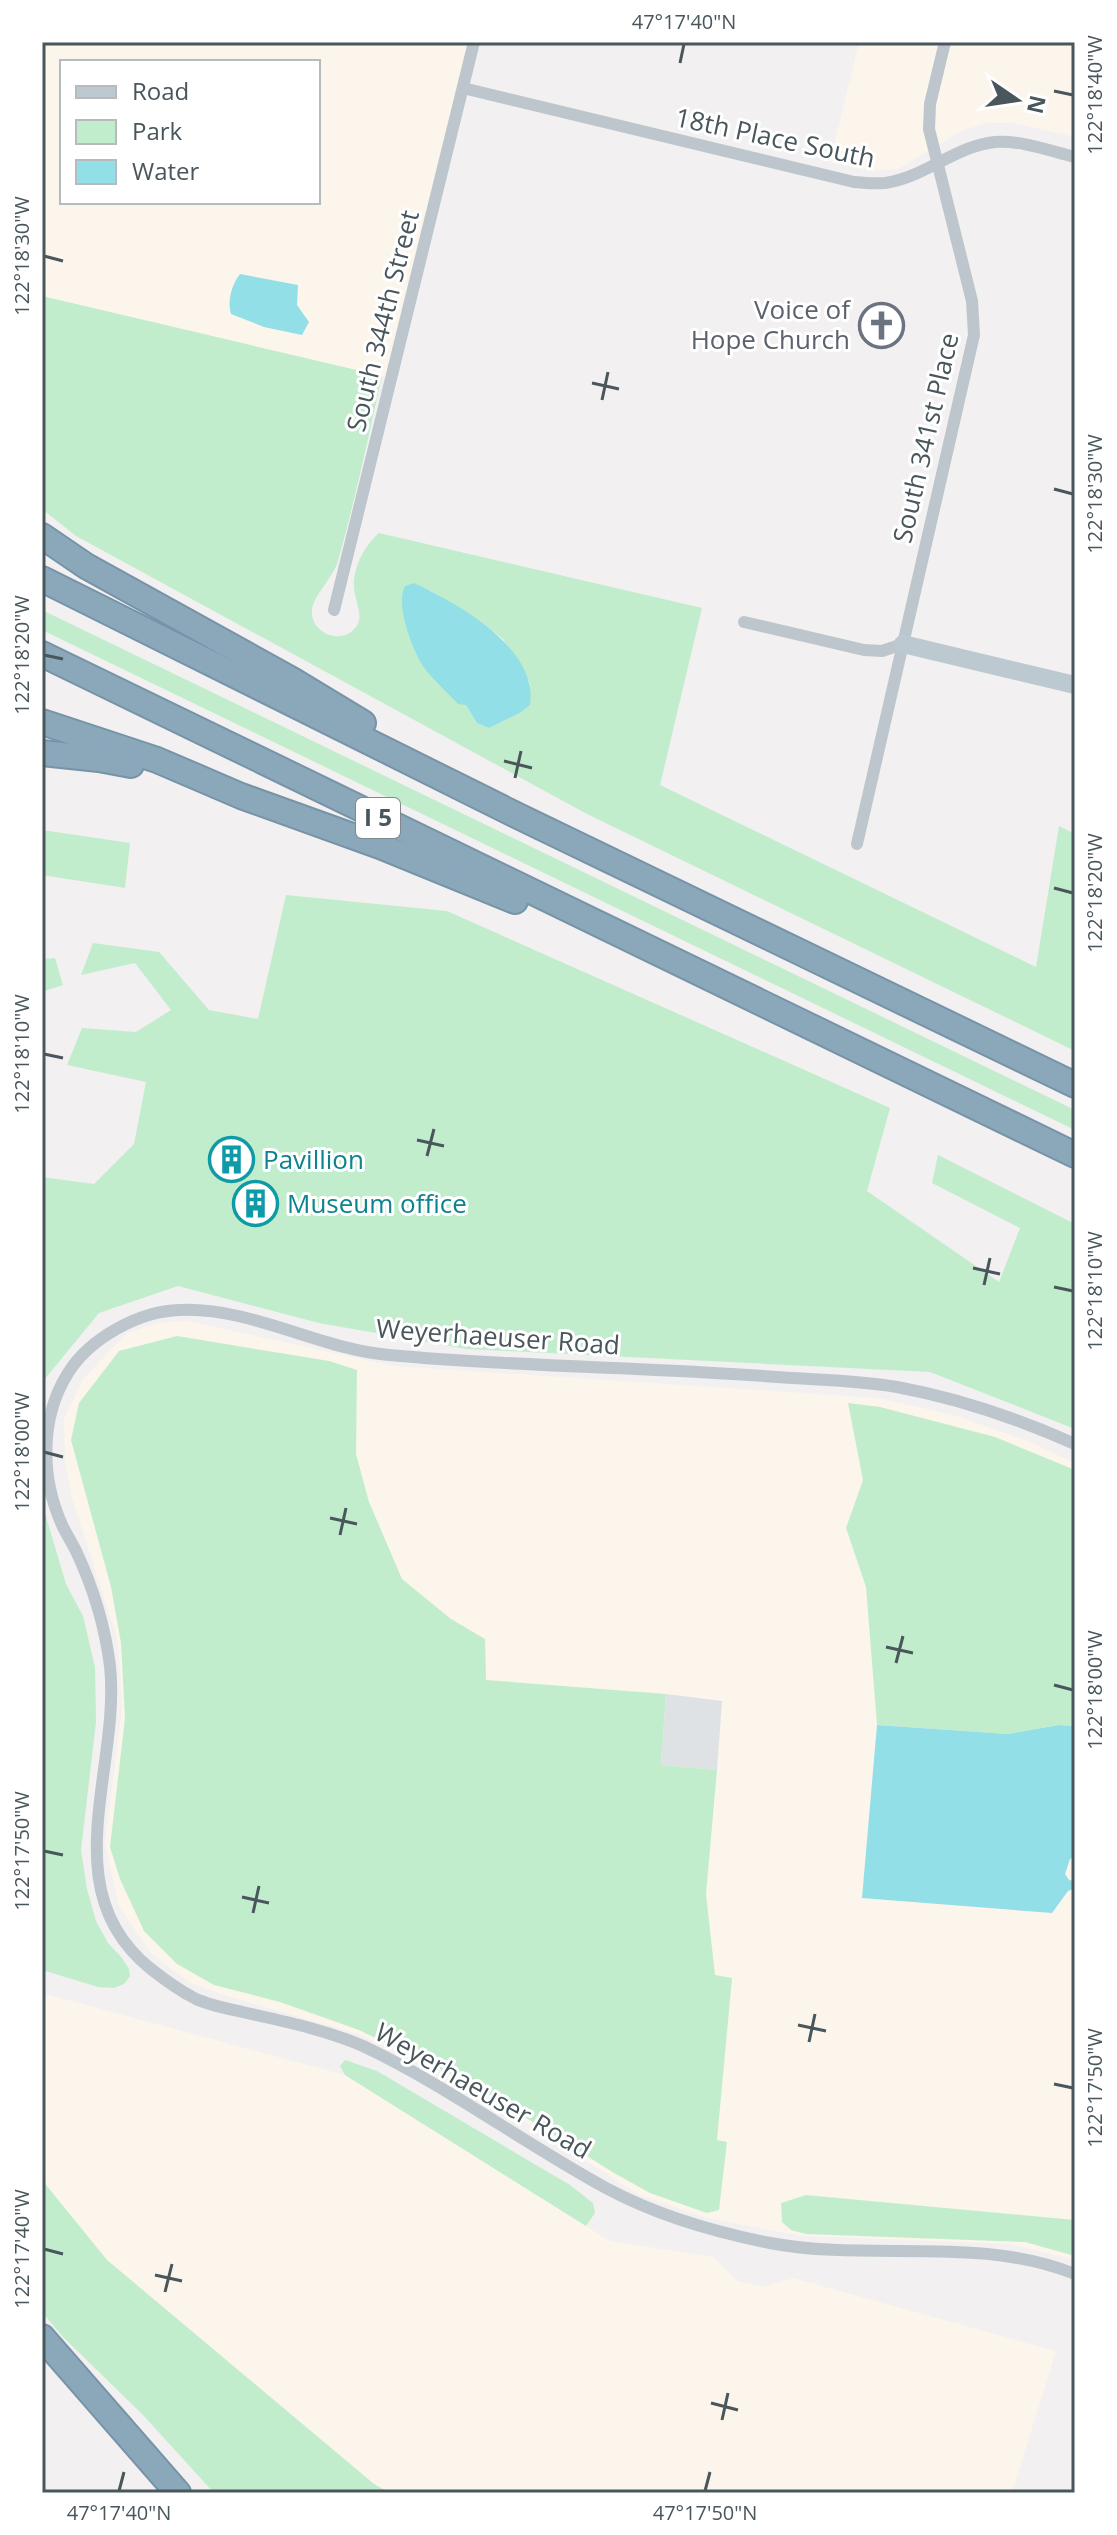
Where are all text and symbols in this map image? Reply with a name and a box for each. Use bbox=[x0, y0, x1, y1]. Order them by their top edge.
text: 47°17'40"N bbox=[632, 8, 736, 35]
text: 122°18'40"W bbox=[1081, 35, 1108, 155]
legend bbox=[60, 60, 320, 204]
north arrow bbox=[977, 60, 1057, 140]
text: Road bbox=[132, 74, 189, 107]
text: N bbox=[1021, 93, 1054, 117]
street label: 18th Place South bbox=[672, 98, 878, 176]
text: Park bbox=[132, 114, 183, 147]
text: Water bbox=[132, 154, 200, 187]
text: 122°18'30"W bbox=[8, 196, 35, 316]
street label: South 344th Street bbox=[337, 206, 427, 435]
place label: Voice of Hope Church bbox=[691, 291, 851, 357]
church icon: Voice of Hope Church bbox=[857, 301, 905, 349]
street label: South 341st Place bbox=[883, 329, 967, 546]
text: 122°18'30"W bbox=[1081, 434, 1108, 554]
text: 122°18'20"W bbox=[8, 595, 35, 715]
road number: I 5 bbox=[356, 798, 400, 838]
text: 122°18'20"W bbox=[1081, 833, 1108, 953]
text: 122°18'10"W bbox=[8, 994, 35, 1114]
building icon: Pavillion bbox=[208, 1136, 256, 1184]
place label: Pavillion bbox=[263, 1141, 364, 1177]
building icon: Museum office bbox=[232, 1180, 280, 1228]
place label: Museum office bbox=[287, 1185, 467, 1221]
text: 122°18'10"W bbox=[1081, 1231, 1108, 1351]
street label: Weyerhaeuser Road bbox=[375, 1310, 621, 1362]
text: 122°18'00"W bbox=[8, 1392, 35, 1512]
text: 122°18'00"W bbox=[1081, 1630, 1108, 1750]
text: 122°17'50"W bbox=[8, 1791, 35, 1911]
street label: Weyerhaeuser Road bbox=[369, 2013, 598, 2167]
text: 122°17'50"W bbox=[1081, 2028, 1108, 2148]
text: 122°17'40"W bbox=[8, 2189, 35, 2309]
text: 47°17'40"N bbox=[67, 2499, 171, 2526]
text: 47°17'50"N bbox=[653, 2499, 757, 2526]

